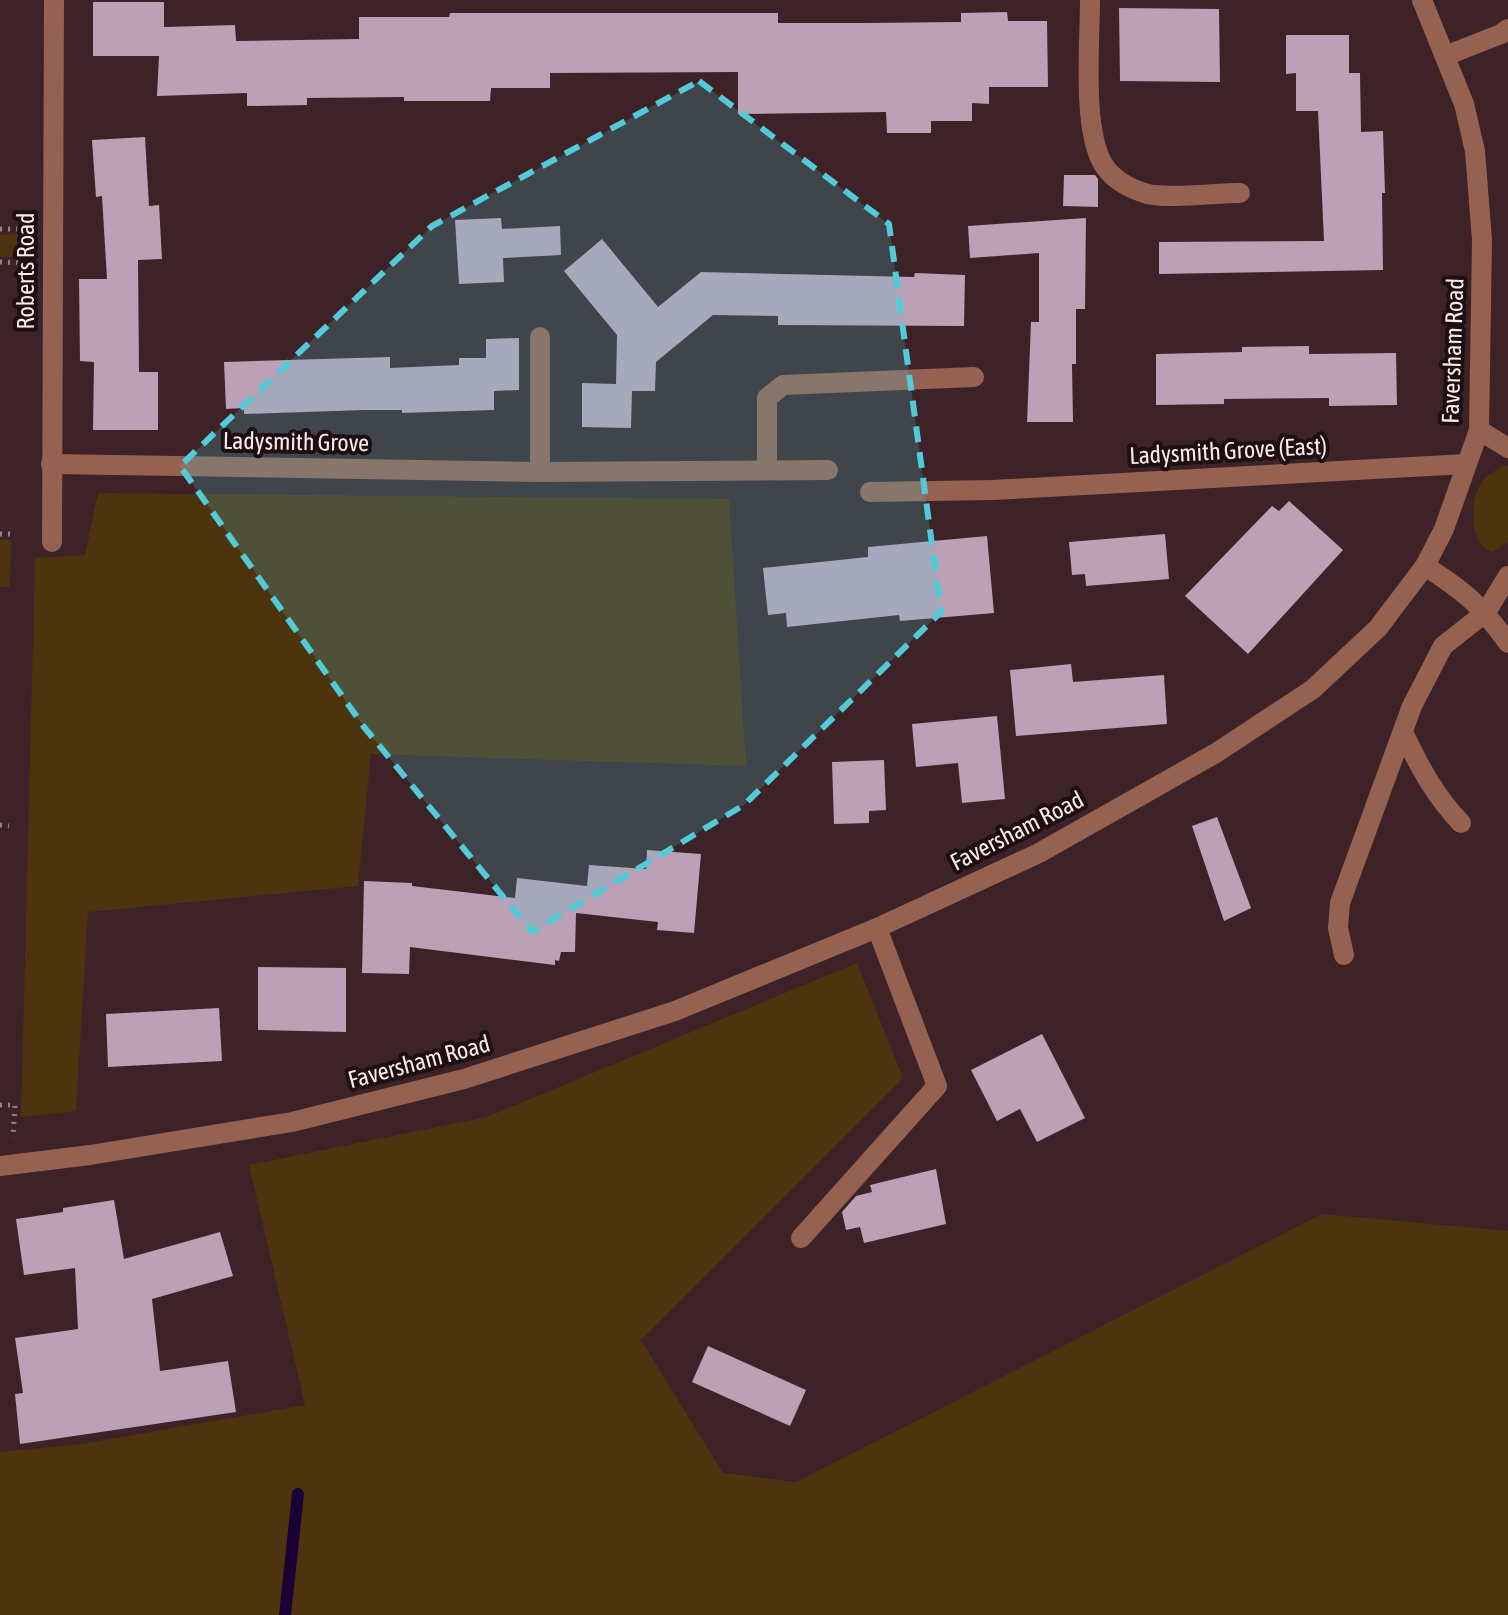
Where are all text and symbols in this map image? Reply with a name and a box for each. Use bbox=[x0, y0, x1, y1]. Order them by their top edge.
street label: Roberts Road bbox=[12, 213, 39, 329]
street label: Faversham Road bbox=[1436, 278, 1469, 424]
street label: Ladysmith Grove bbox=[223, 427, 369, 456]
street label: Ladysmith Grove (East) bbox=[1129, 432, 1327, 469]
street label: Faversham Road bbox=[946, 785, 1088, 876]
street label: Faversham Road bbox=[345, 1030, 493, 1093]

